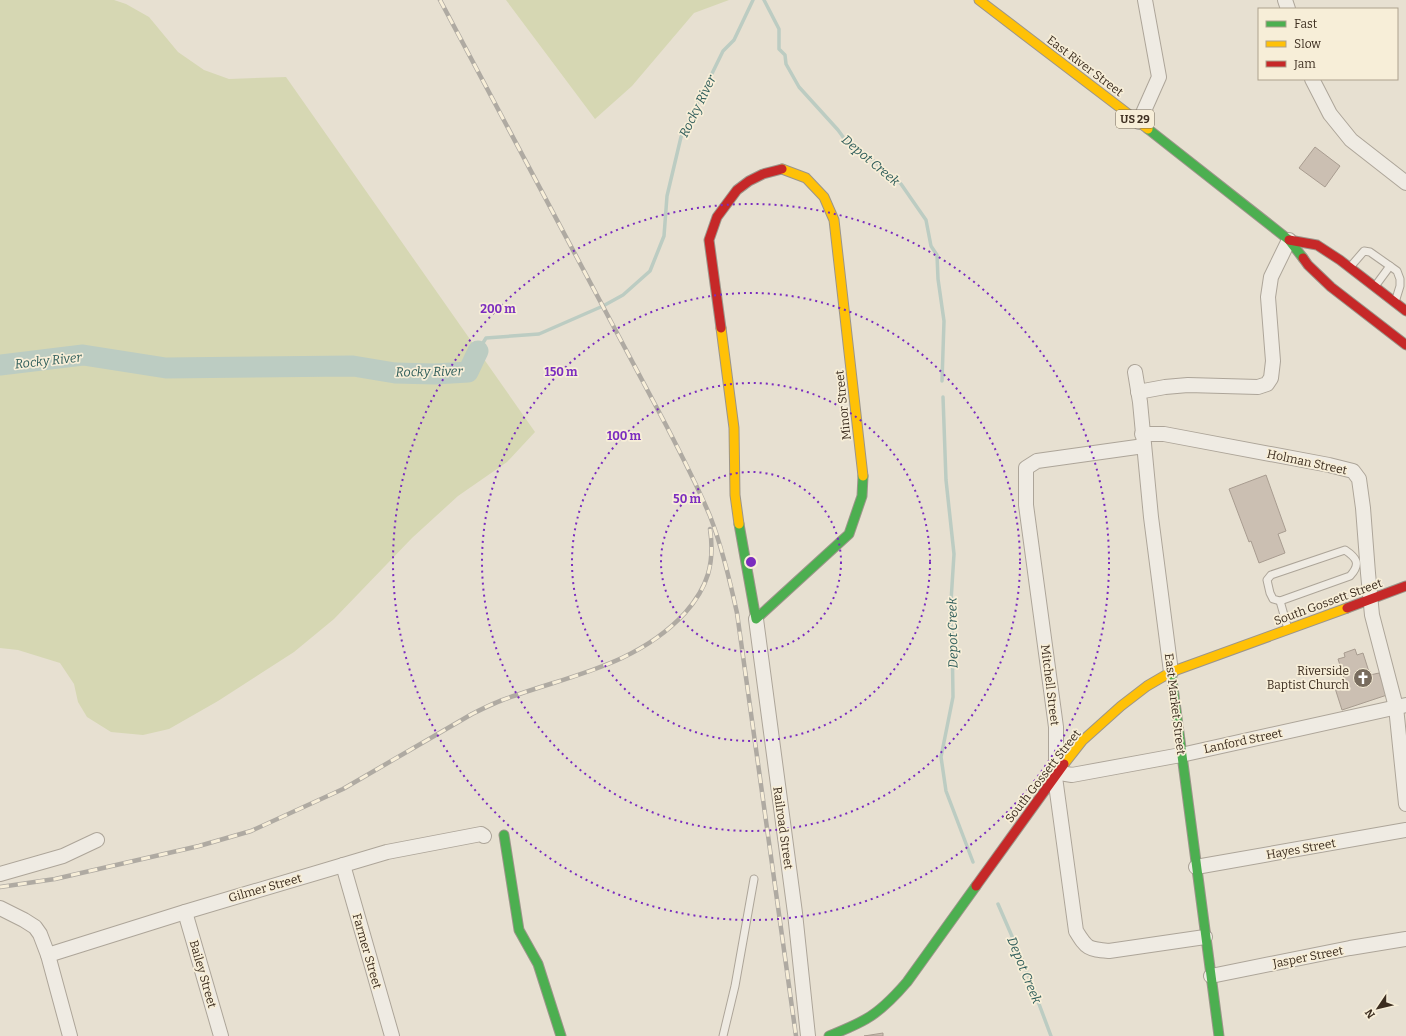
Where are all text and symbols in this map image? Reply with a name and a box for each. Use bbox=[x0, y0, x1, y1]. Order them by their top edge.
legend bbox=[1258, 8, 1398, 80]
text: Fast bbox=[1294, 17, 1318, 31]
street label: East River Street bbox=[1044, 33, 1126, 100]
text: Slow bbox=[1294, 37, 1321, 51]
text: Jam bbox=[1293, 57, 1316, 71]
water label: Rocky River bbox=[676, 72, 719, 140]
road number: US 29 bbox=[1116, 110, 1154, 128]
water label: Depot Creek bbox=[839, 132, 903, 189]
text: 200 m bbox=[480, 302, 516, 316]
water label: Rocky River bbox=[14, 349, 83, 371]
water label: Rocky River bbox=[395, 363, 463, 380]
text: 150 m bbox=[545, 365, 578, 379]
street label: Minor Street bbox=[832, 369, 854, 441]
text: 100 m bbox=[607, 429, 642, 443]
street label: Holman Street bbox=[1266, 447, 1349, 477]
text: 50 m bbox=[673, 492, 701, 506]
centre of rings bbox=[744, 555, 758, 569]
street label: South Gossett Street bbox=[1272, 576, 1385, 628]
water label: Depot Creek bbox=[944, 597, 961, 668]
street label: Mitchell Street bbox=[1038, 644, 1062, 727]
street label: East Market Street bbox=[1162, 653, 1188, 756]
place label: Riverside Baptist Church bbox=[1267, 664, 1350, 692]
church icon: Riverside Baptist Church bbox=[1352, 667, 1374, 689]
street label: South Gossett Street bbox=[1002, 726, 1084, 825]
street label: Lanford Street bbox=[1202, 726, 1284, 756]
street label: Railroad Street bbox=[770, 786, 796, 871]
street label: Hayes Street bbox=[1265, 836, 1337, 862]
street label: Gilmer Street bbox=[227, 871, 304, 905]
street label: Farmer Street bbox=[350, 912, 385, 991]
water label: Depot Creek bbox=[1004, 935, 1045, 1007]
street label: Bailey Street bbox=[187, 938, 220, 1010]
street label: Jasper Street bbox=[1271, 943, 1345, 971]
north arrow bbox=[1358, 988, 1398, 1028]
text: N bbox=[1362, 1006, 1378, 1021]

